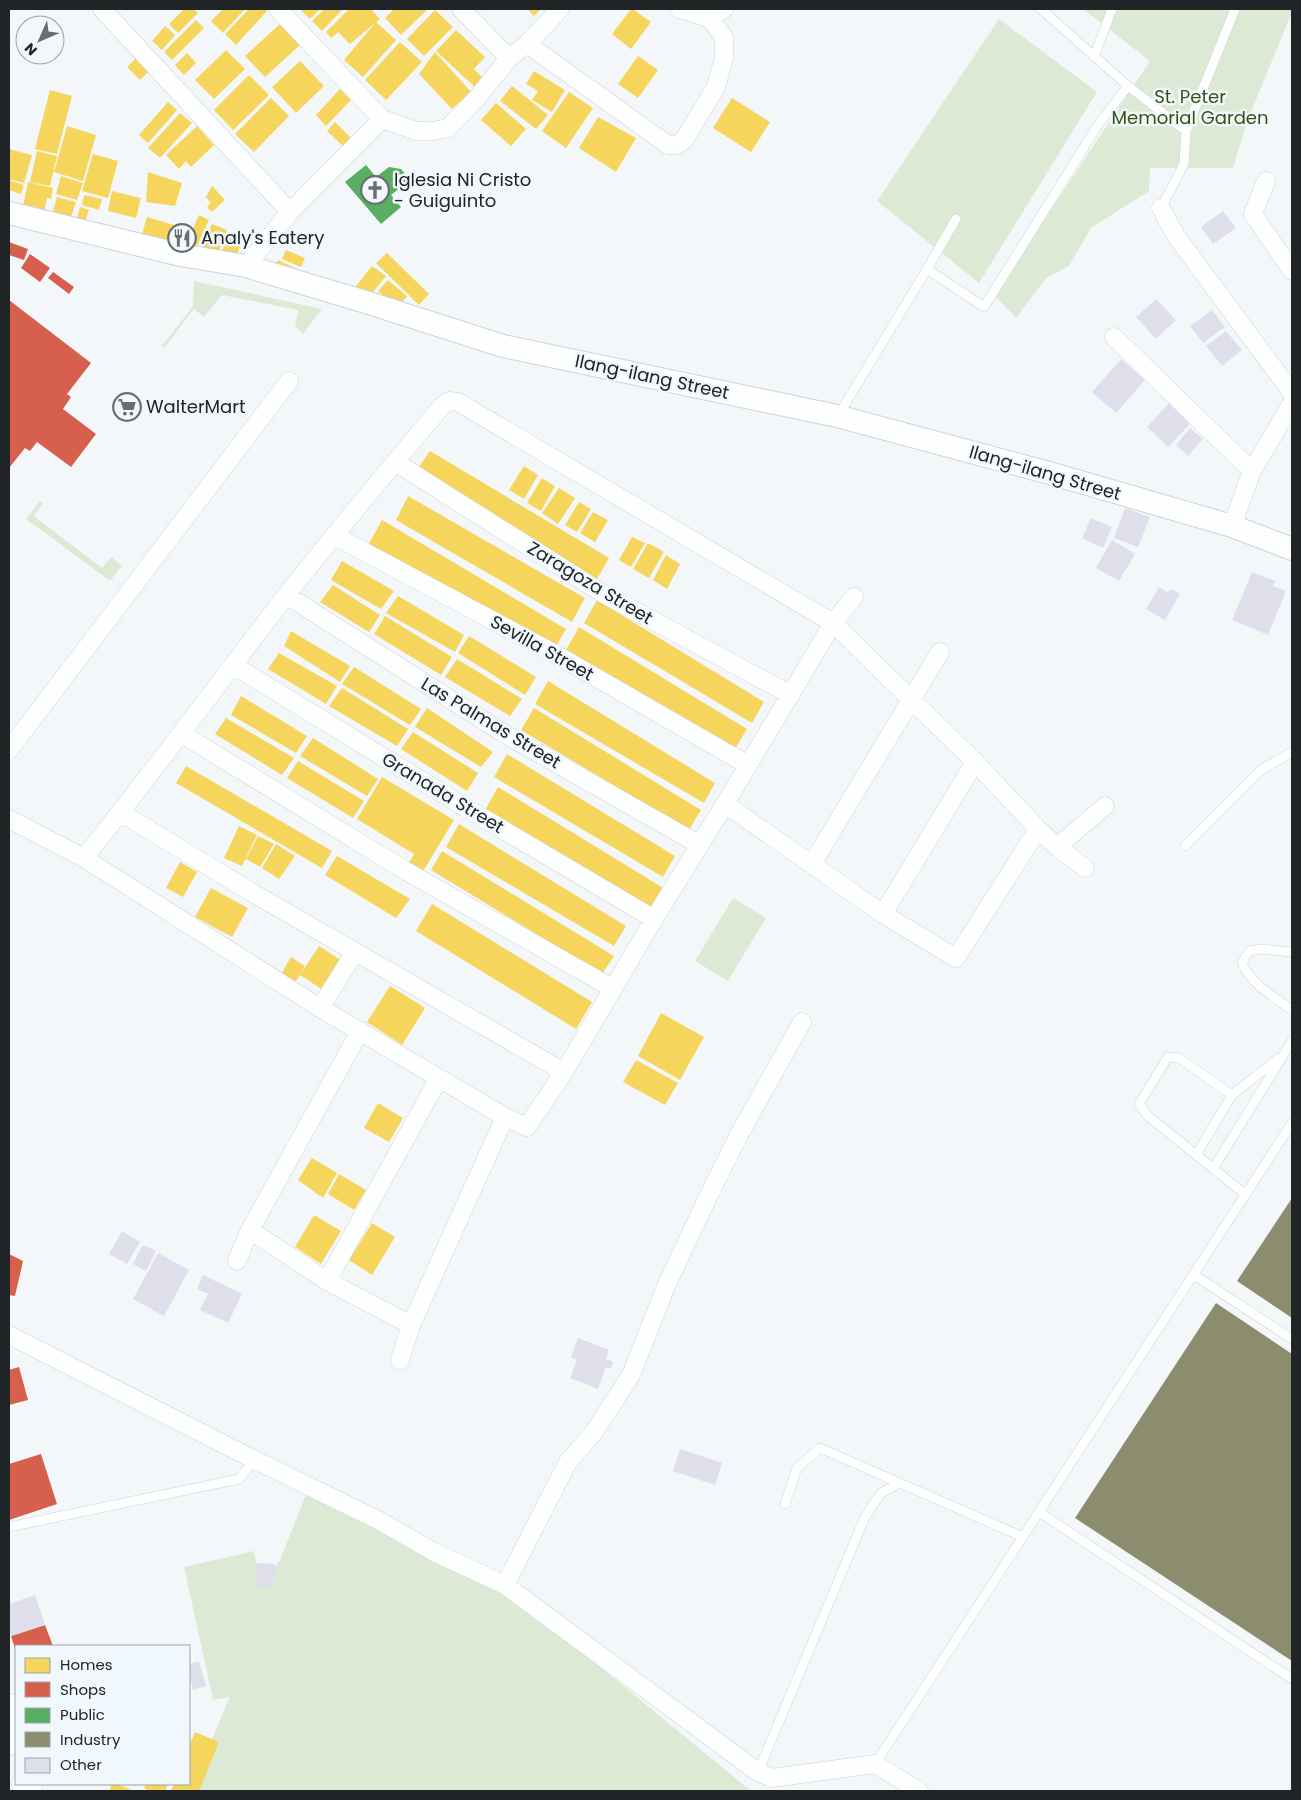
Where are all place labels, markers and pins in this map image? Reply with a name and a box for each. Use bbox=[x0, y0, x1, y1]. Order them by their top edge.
place label: Iglesia Ni Cristo - Guiguinto bbox=[394, 167, 531, 213]
church icon: Iglesia Ni Cristo - Guiguinto bbox=[360, 175, 390, 205]
restaurant icon: Analy's Eatery bbox=[167, 223, 197, 253]
place label: Analy's Eatery bbox=[201, 225, 324, 250]
supermarket icon: WalterMart bbox=[112, 392, 142, 422]
place label: WalterMart bbox=[146, 394, 246, 419]

